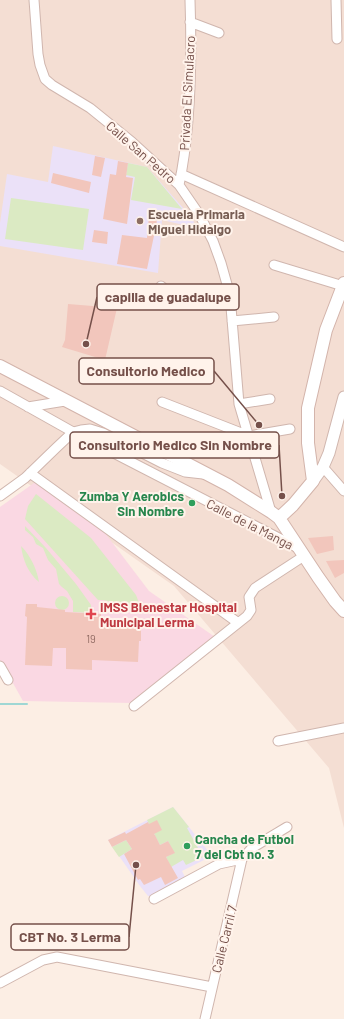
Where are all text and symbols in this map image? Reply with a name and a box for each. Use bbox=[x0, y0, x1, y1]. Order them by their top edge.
street label: Privada El Simulacro bbox=[176, 35, 198, 151]
street label: Calle San Pedro bbox=[103, 117, 179, 187]
place label: Escuela Primaria Miguel Hidalgo bbox=[148, 206, 245, 237]
marker: Escuela Primaria Miguel Hidalgo bbox=[135, 216, 145, 226]
callout: capilla de guadalupe bbox=[97, 284, 239, 310]
text: capilla de guadalupe bbox=[105, 288, 232, 305]
callout: Consultorio Medico bbox=[79, 358, 214, 384]
text: Consultorio Medico bbox=[87, 362, 206, 379]
callout: Consultorio Medico Sin Nombre bbox=[70, 432, 279, 458]
text: Consultorio Medico Sin Nombre bbox=[78, 436, 272, 453]
place label: Zumba Y Aerobics Sin Nombre bbox=[80, 488, 184, 519]
street label: Calle de la Manga bbox=[204, 495, 296, 553]
marker: Zumba Y Aerobics Sin Nombre bbox=[187, 498, 197, 508]
place label: IMSS Bienestar Hospital Municipal Lerma bbox=[100, 599, 237, 630]
marker: IMSS Bienestar Hospital Municipal Lerma bbox=[85, 608, 97, 620]
house number: 19 bbox=[86, 632, 96, 645]
place label: Cancha de Futbol 7 del Cbt no. 3 bbox=[195, 831, 294, 862]
marker: Cancha de Futbol 7 del Cbt no. 3 bbox=[182, 841, 192, 851]
street label: Calle Carril 7 bbox=[208, 904, 240, 974]
callout: CBT No. 3 Lerma bbox=[11, 924, 129, 950]
text: CBT No. 3 Lerma bbox=[19, 928, 121, 945]

